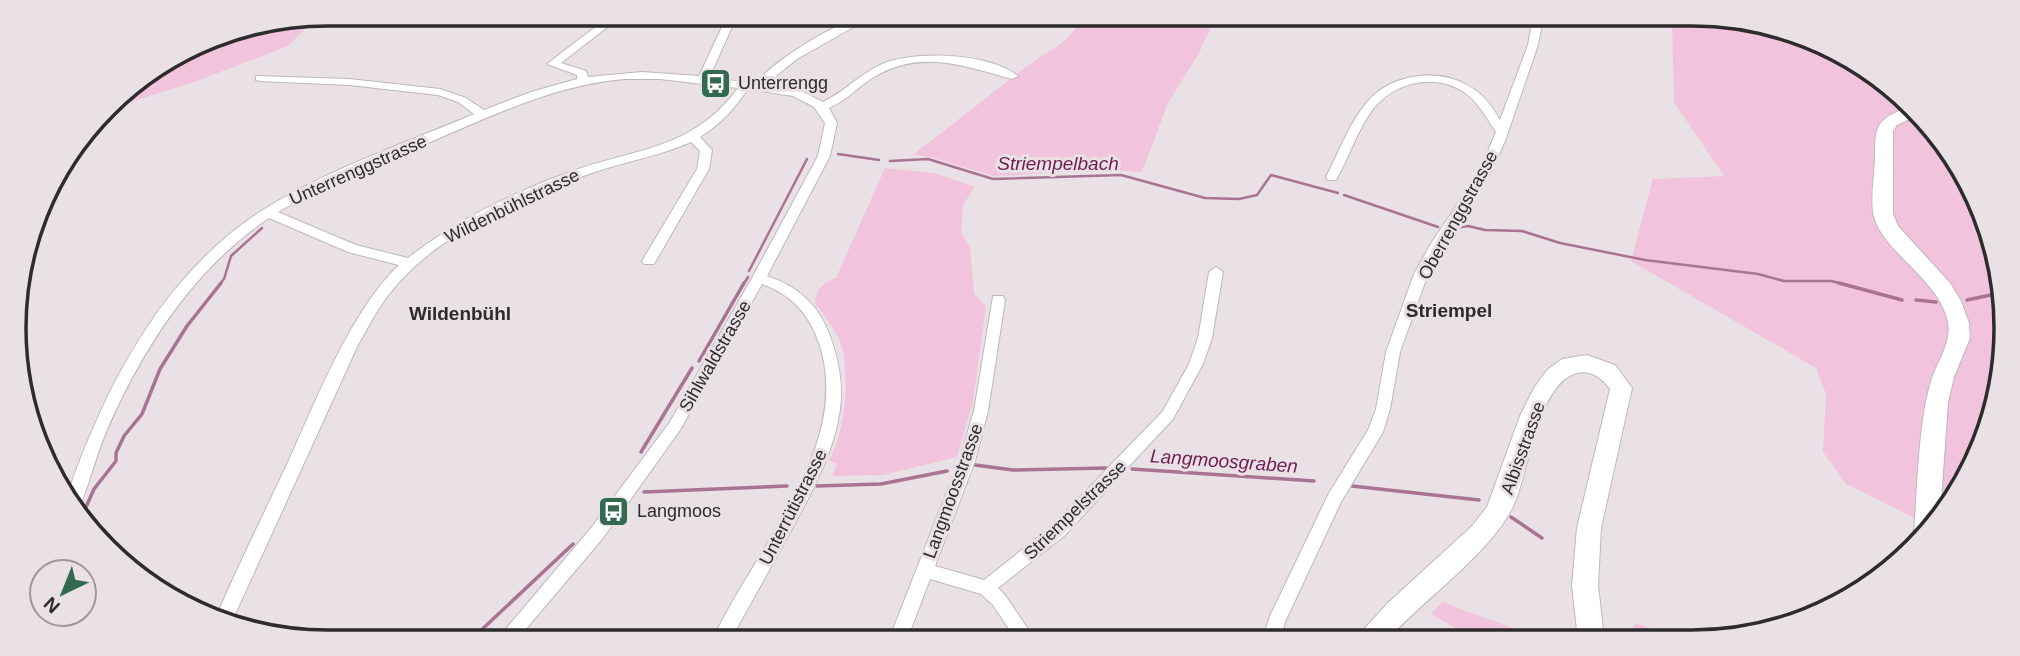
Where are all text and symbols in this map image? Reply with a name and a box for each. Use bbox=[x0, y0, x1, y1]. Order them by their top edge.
bus stop icon: Unterrengg bbox=[698, 66, 732, 100]
place label: Unterrengg bbox=[738, 73, 828, 93]
street label: Unterrenggstrasse bbox=[286, 131, 430, 209]
street label: Oberrenggstrasse bbox=[1414, 147, 1502, 283]
water label: Striempelbach bbox=[997, 153, 1119, 174]
street label: Wildenbühlstrasse bbox=[442, 165, 582, 247]
street label: Sihlwaldstrasse bbox=[675, 297, 755, 415]
district label: Striempel bbox=[1406, 300, 1492, 321]
district label: Wildenbühl bbox=[409, 303, 511, 324]
street label: Albisstrasse bbox=[1497, 399, 1549, 497]
street label: Langmoosstrasse bbox=[919, 421, 987, 561]
water label: Langmoosgraben bbox=[1150, 445, 1298, 477]
street label: Unterrütistrasse bbox=[755, 446, 831, 568]
street label: Striempelstrasse bbox=[1020, 456, 1130, 564]
bus stop icon: Langmoos bbox=[597, 494, 631, 528]
place label: Langmoos bbox=[637, 501, 721, 521]
north arrow bbox=[28, 558, 98, 628]
text: N bbox=[40, 593, 64, 617]

